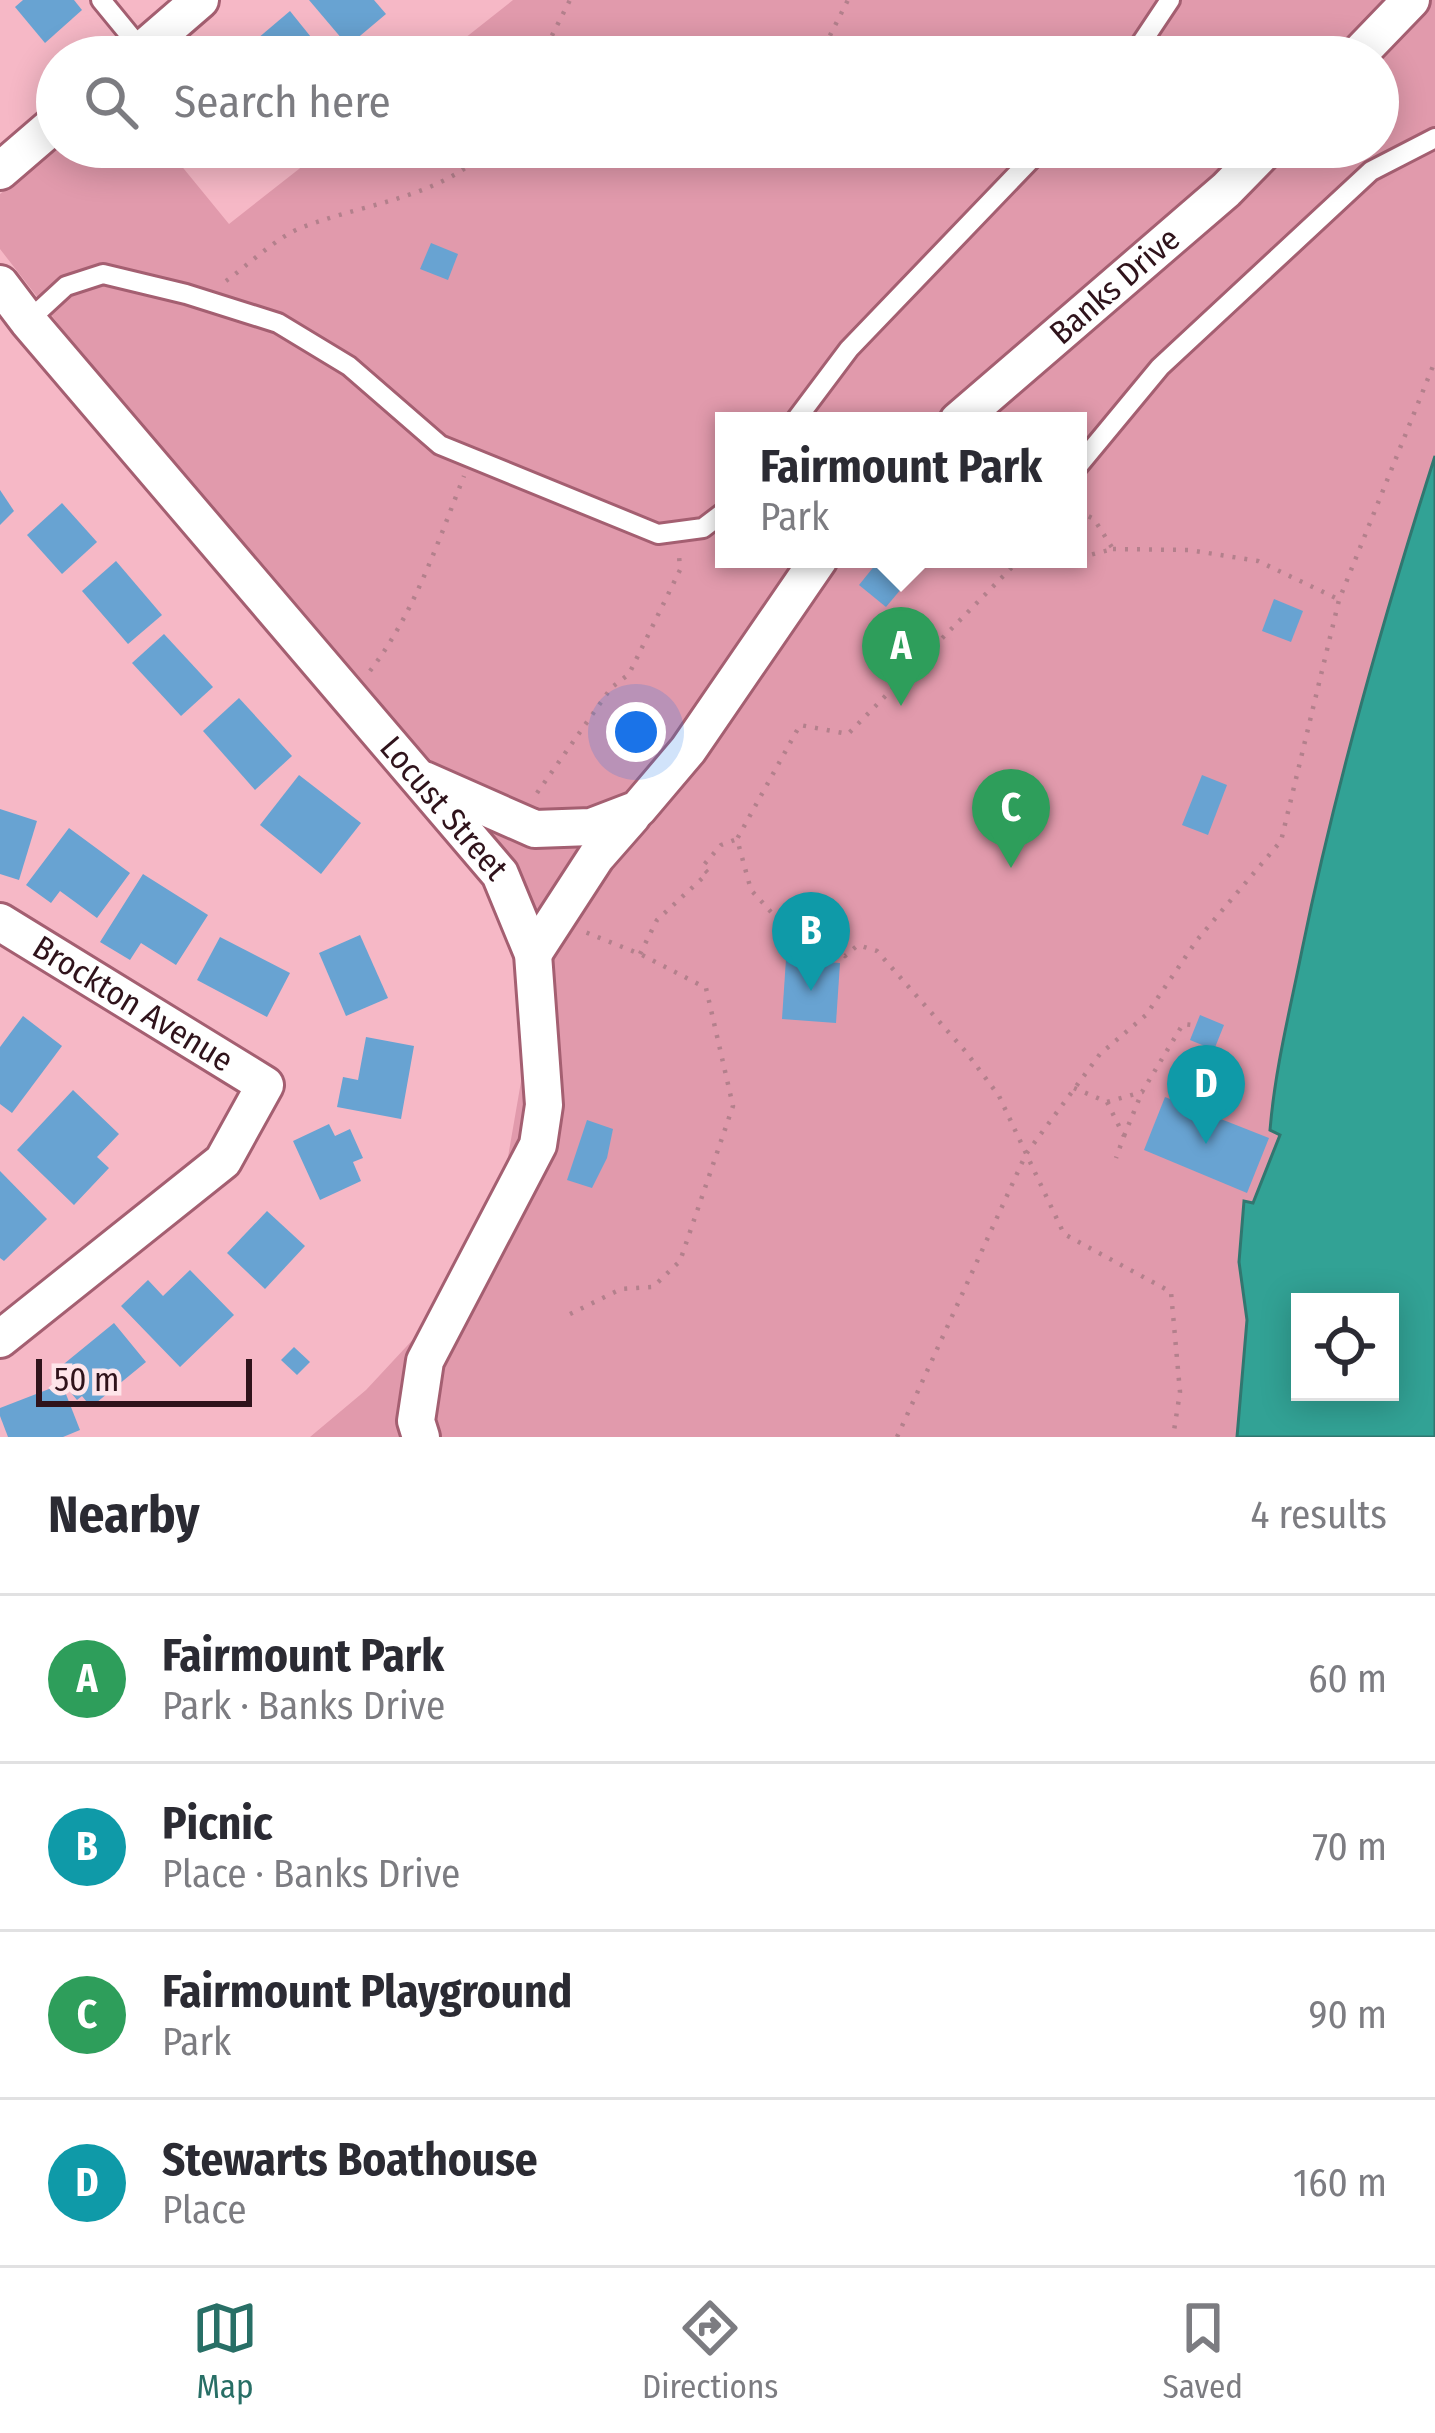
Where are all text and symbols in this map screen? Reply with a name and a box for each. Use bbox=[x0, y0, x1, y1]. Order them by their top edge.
search box bbox=[36, 36, 1399, 168]
icon: search bbox=[78, 69, 144, 135]
text: Search here bbox=[174, 75, 391, 129]
street label: Banks Drive bbox=[1042, 219, 1188, 353]
popup bbox=[715, 412, 1087, 568]
text: Fairmount Park bbox=[760, 440, 1042, 494]
text: Park bbox=[760, 494, 829, 540]
pin: A bbox=[862, 607, 940, 706]
your location bbox=[606, 702, 666, 762]
street label: Locust Street bbox=[371, 728, 516, 888]
pin: C bbox=[972, 769, 1050, 868]
pin: B bbox=[772, 892, 850, 991]
street label: Brockton Avenue bbox=[25, 927, 240, 1080]
pin: D bbox=[1167, 1045, 1245, 1144]
map controls bbox=[1291, 1293, 1399, 1401]
button: locate bbox=[1291, 1293, 1399, 1401]
scale bar bbox=[36, 1353, 252, 1406]
text: 50 m bbox=[54, 1360, 119, 1400]
text: Nearby bbox=[48, 1484, 200, 1546]
text: 4 results bbox=[1250, 1492, 1387, 1538]
text: Fairmount Park bbox=[162, 1629, 444, 1683]
text: A bbox=[76, 1656, 98, 1702]
text: 60 m bbox=[1308, 1656, 1387, 1702]
text: Park · Banks Drive bbox=[162, 1683, 445, 1729]
text: Picnic bbox=[162, 1797, 273, 1851]
text: B bbox=[76, 1824, 98, 1870]
text: 70 m bbox=[1312, 1824, 1387, 1870]
text: Place · Banks Drive bbox=[162, 1851, 460, 1897]
text: Fairmount Playground bbox=[162, 1965, 572, 2019]
text: C bbox=[77, 1992, 97, 2038]
text: 90 m bbox=[1309, 1992, 1387, 2038]
text: Park bbox=[162, 2019, 231, 2065]
text: Stewarts Boathouse bbox=[162, 2133, 538, 2187]
text: D bbox=[75, 2160, 99, 2206]
text: 160 m bbox=[1293, 2160, 1387, 2206]
text: Place bbox=[162, 2187, 246, 2233]
tab: Map bbox=[192, 2295, 258, 2407]
tab: Directions bbox=[642, 2295, 778, 2407]
tab: Saved bbox=[1162, 2295, 1243, 2407]

